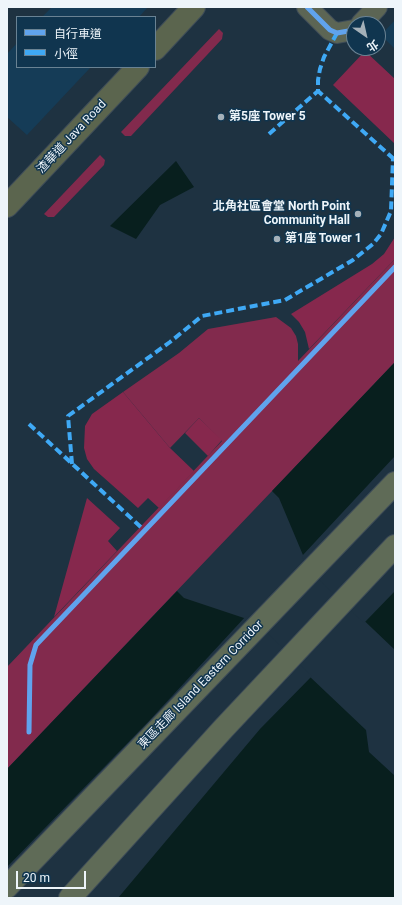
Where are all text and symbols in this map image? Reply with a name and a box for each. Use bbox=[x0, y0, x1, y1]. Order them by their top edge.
legend bbox=[16, 16, 156, 68]
north arrow bbox=[346, 16, 386, 56]
text: 自行車道 bbox=[54, 27, 102, 41]
text: 北 bbox=[364, 37, 381, 54]
text: 小徑 bbox=[54, 47, 78, 61]
street label: 渣華道 Java Road bbox=[34, 97, 110, 177]
place label: 第5座 Tower 5 bbox=[229, 110, 306, 124]
marker: 第5座 Tower 5 bbox=[216, 112, 226, 122]
place label: 北角社區會堂 North Point Community Hall bbox=[213, 200, 350, 228]
marker: 北角社區會堂 North Point Community Hall bbox=[353, 209, 363, 219]
place label: 第1座 Tower 1 bbox=[285, 232, 362, 246]
marker: 第1座 Tower 1 bbox=[272, 234, 282, 244]
street label: 東區走廊 Island Eastern Corridor bbox=[136, 618, 266, 752]
scale bar bbox=[18, 863, 88, 889]
text: 20 m bbox=[23, 871, 50, 885]

